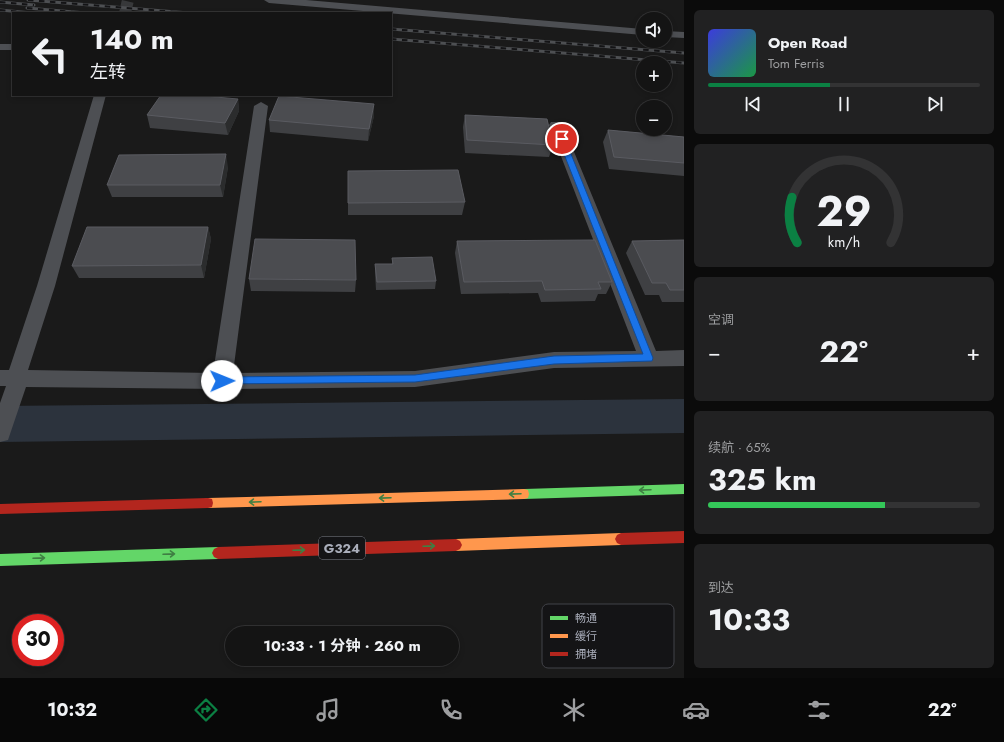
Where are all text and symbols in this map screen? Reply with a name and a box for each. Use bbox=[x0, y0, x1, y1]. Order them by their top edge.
map controls bbox=[636, 12, 672, 136]
button: sound bbox=[636, 12, 672, 48]
text: 140 m bbox=[90, 19, 174, 60]
icon: left bbox=[24, 28, 76, 80]
text: Open Road bbox=[768, 32, 847, 54]
text: Tom Ferris bbox=[768, 54, 824, 73]
button: + bbox=[636, 56, 672, 92]
text: 左转 bbox=[90, 59, 126, 85]
icon: previous bbox=[742, 93, 764, 115]
icon: pause bbox=[833, 93, 855, 115]
icon: next bbox=[924, 93, 946, 115]
button: − bbox=[636, 100, 672, 136]
pin bbox=[545, 122, 579, 156]
icon: arrive bbox=[551, 128, 573, 150]
text: 29 bbox=[816, 181, 872, 242]
text: km/h bbox=[828, 232, 860, 252]
text: 空调 bbox=[708, 310, 734, 329]
text: 22° bbox=[820, 330, 868, 373]
text: − bbox=[708, 336, 721, 368]
text: + bbox=[966, 336, 980, 368]
position arrow bbox=[201, 360, 243, 402]
text: 续航 · 65% bbox=[708, 438, 770, 457]
text: 325 km bbox=[708, 458, 817, 501]
one-way arrow bbox=[639, 486, 652, 494]
one-way arrow bbox=[509, 490, 522, 498]
one-way arrow bbox=[379, 494, 392, 502]
one-way arrow bbox=[249, 498, 262, 506]
road number: G324 bbox=[319, 537, 365, 559]
one-way arrow bbox=[422, 542, 435, 549]
one-way arrow bbox=[292, 546, 305, 554]
one-way arrow bbox=[162, 550, 175, 558]
one-way arrow bbox=[32, 555, 45, 562]
text: 到达 bbox=[708, 578, 734, 597]
text: 10:33 bbox=[708, 598, 790, 641]
legend bbox=[542, 604, 674, 668]
text: 畅通 bbox=[575, 610, 597, 626]
speed limit sign: 30 bbox=[12, 614, 64, 666]
text: 缓行 bbox=[575, 628, 597, 644]
text: 10:33 · 1 分钟 · 260 m bbox=[263, 635, 421, 657]
text: 拥堵 bbox=[575, 646, 597, 662]
icon: directions bbox=[192, 696, 220, 724]
icon: music bbox=[314, 696, 342, 724]
icon: phone bbox=[437, 696, 465, 724]
icon: climate bbox=[560, 696, 588, 724]
icon: car bbox=[682, 696, 710, 724]
icon: filters bbox=[805, 696, 833, 724]
text: 10:32 bbox=[47, 697, 97, 723]
text: 22° bbox=[928, 697, 957, 723]

